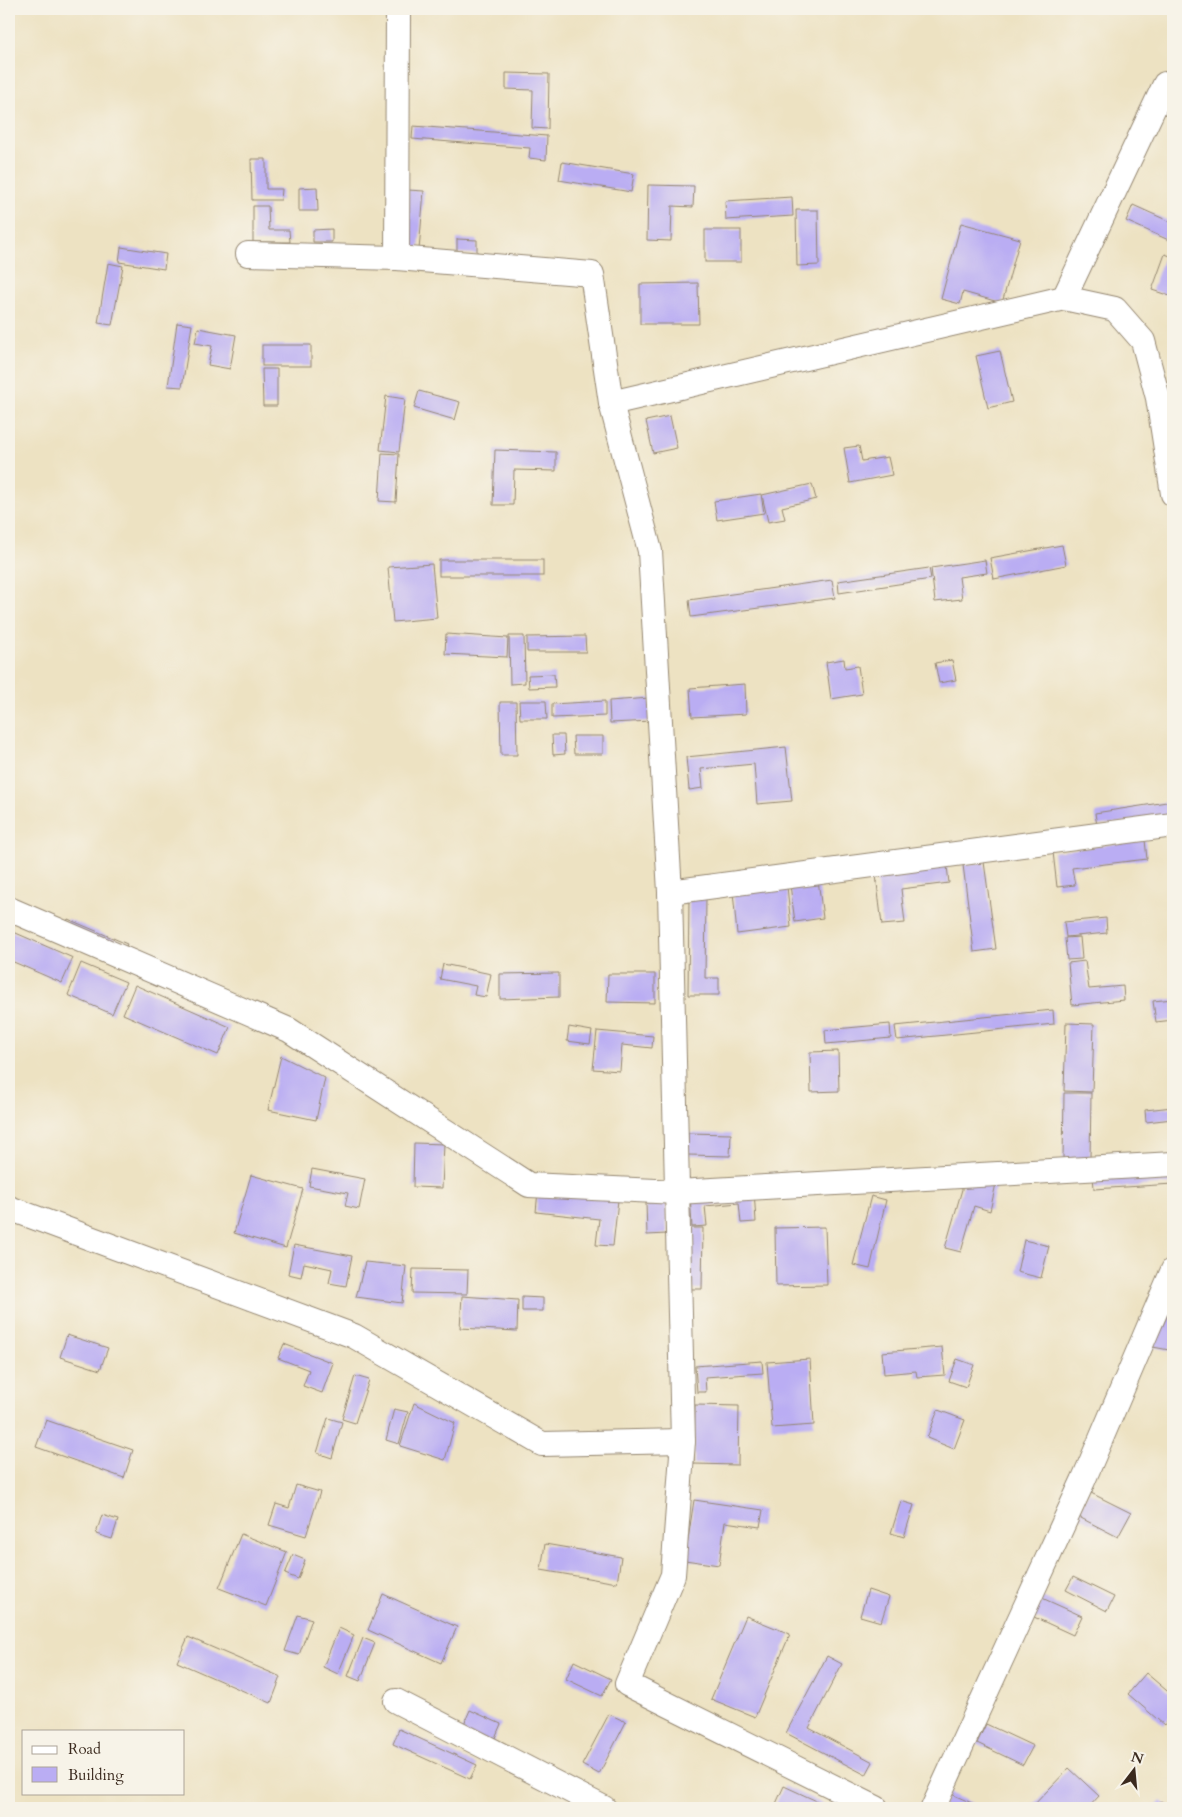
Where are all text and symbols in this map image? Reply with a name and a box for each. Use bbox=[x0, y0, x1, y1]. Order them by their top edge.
legend bbox=[22, 1730, 185, 1794]
text: Road bbox=[68, 1739, 101, 1759]
north arrow bbox=[1110, 1744, 1160, 1794]
text: N bbox=[1129, 1747, 1146, 1769]
text: Building bbox=[68, 1765, 124, 1785]

